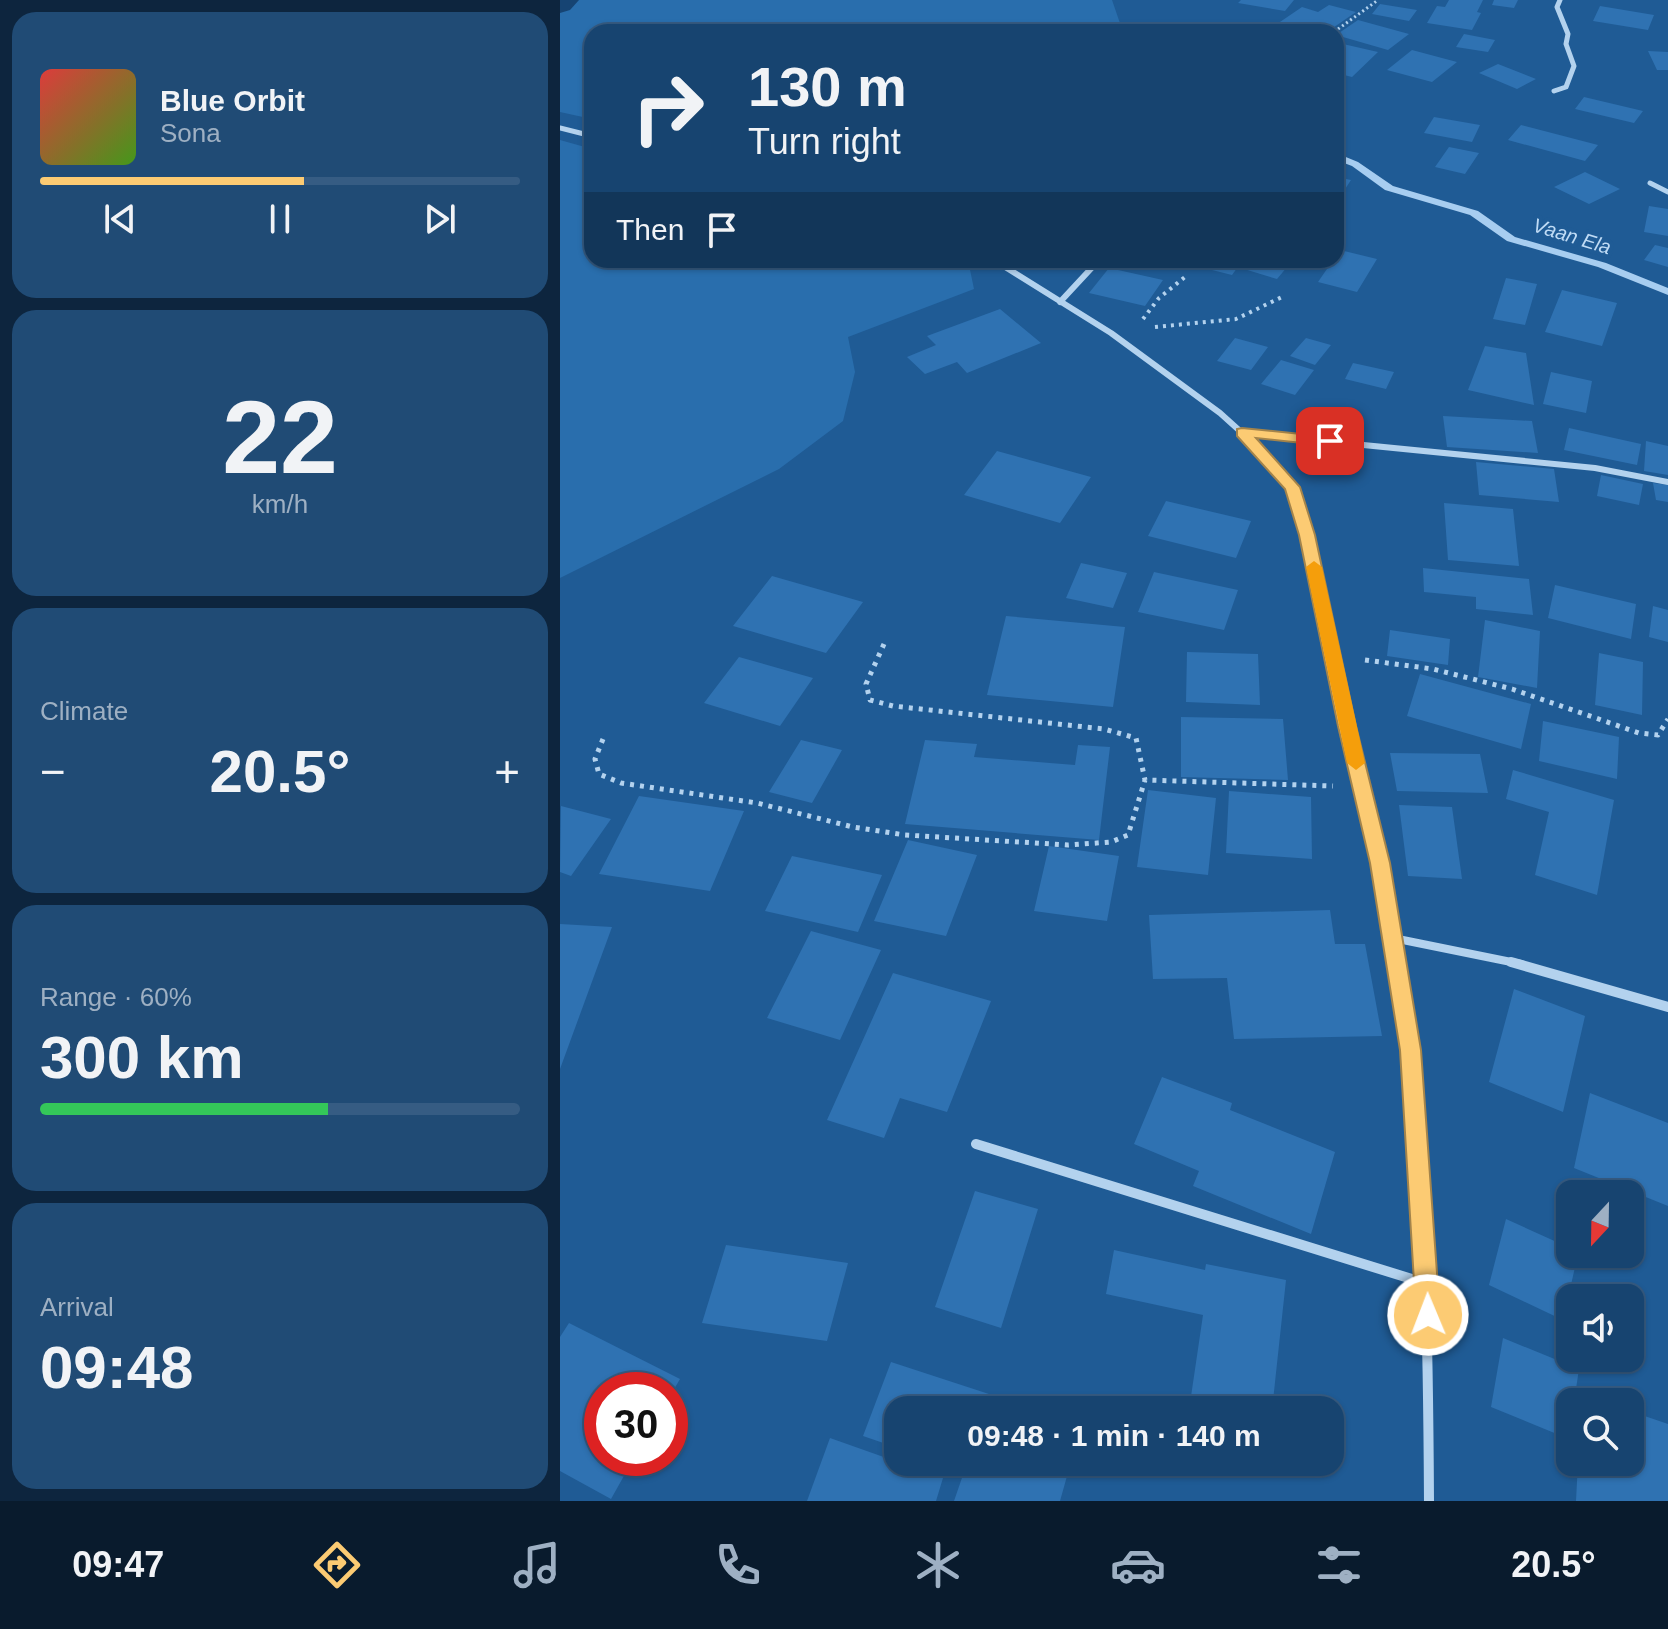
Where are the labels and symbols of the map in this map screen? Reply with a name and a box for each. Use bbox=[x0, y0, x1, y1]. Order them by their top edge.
water label: Vaan Ela bbox=[1530, 214, 1614, 258]
pin bbox=[1296, 407, 1364, 475]
north arrow bbox=[1556, 1180, 1644, 1268]
position arrow bbox=[1386, 1273, 1470, 1357]
speed limit sign: 30 bbox=[584, 1372, 688, 1476]

